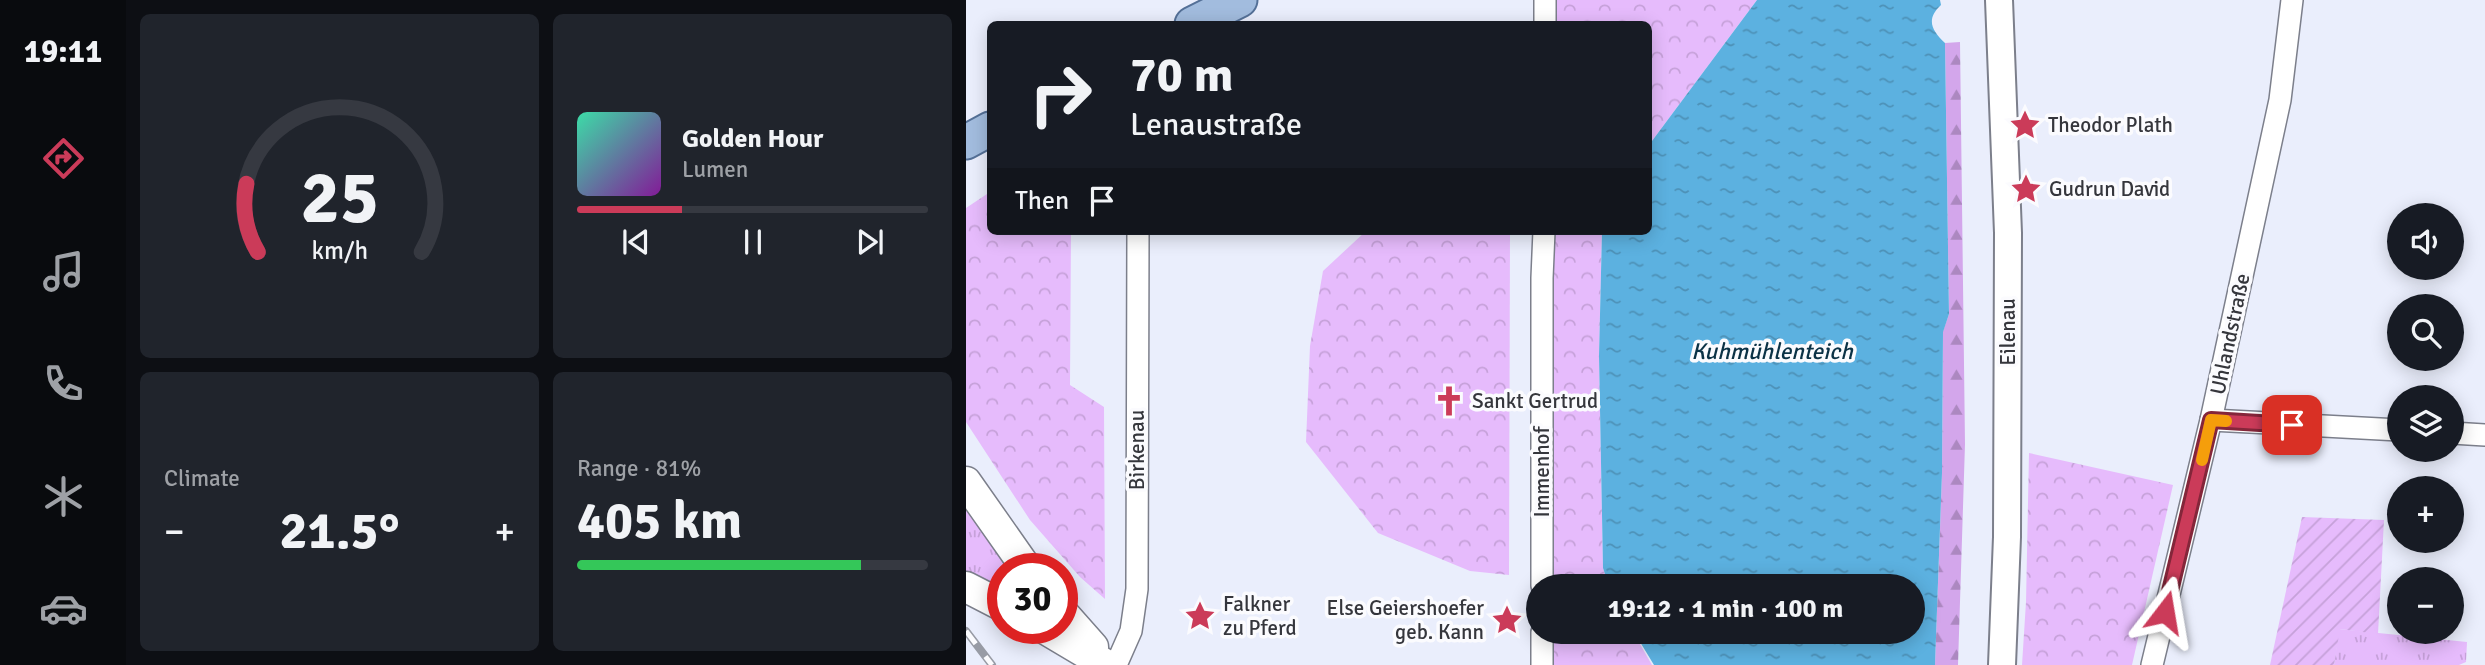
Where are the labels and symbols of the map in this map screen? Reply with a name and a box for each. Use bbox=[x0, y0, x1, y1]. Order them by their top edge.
place icon: Theodor Plath bbox=[2008, 108, 2042, 142]
place label: Theodor Plath bbox=[2048, 112, 2173, 138]
place icon: Gudrun David bbox=[2009, 172, 2043, 206]
place label: Gudrun David bbox=[2049, 176, 2170, 202]
street label: Uhlandstraße bbox=[2204, 271, 2256, 397]
street label: Eilenau bbox=[1995, 298, 2021, 366]
water label: Kuhmühlenteich bbox=[1691, 337, 1854, 366]
church icon: Sankt Gertrud bbox=[1432, 384, 1466, 418]
place label: Sankt Gertrud bbox=[1472, 388, 1598, 414]
pin bbox=[2262, 395, 2322, 455]
street label: Birkenau bbox=[1124, 410, 1150, 490]
street label: Immenhof bbox=[1529, 426, 1555, 517]
speed limit sign: 30 bbox=[987, 553, 1078, 644]
position arrow bbox=[2128, 575, 2202, 649]
place label: Falkner zu Pferd bbox=[1223, 591, 1297, 641]
place label: Else Geiershoefer geb. Kann bbox=[1327, 595, 1484, 645]
place icon: Falkner zu Pferd bbox=[1183, 599, 1217, 633]
place icon: Else Geiershoefer geb. Kann bbox=[1490, 603, 1524, 637]

